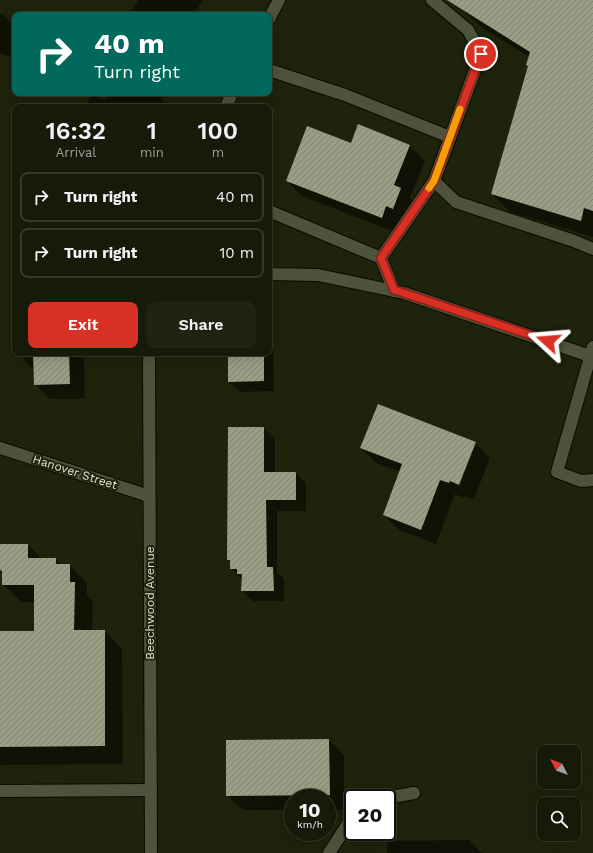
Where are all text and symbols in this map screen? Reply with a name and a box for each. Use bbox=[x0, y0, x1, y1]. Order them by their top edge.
text: 40 m bbox=[94, 27, 164, 60]
icon: right bbox=[28, 28, 80, 80]
pin bbox=[464, 37, 498, 71]
icon: arrive bbox=[470, 43, 492, 65]
text: Turn right bbox=[94, 61, 180, 82]
text: 16:32 bbox=[46, 117, 106, 145]
text: 1 bbox=[147, 117, 157, 145]
text: 100 bbox=[198, 117, 238, 145]
text: Arrival bbox=[56, 145, 96, 160]
text: min bbox=[140, 145, 164, 160]
text: m bbox=[212, 145, 224, 160]
icon: right bbox=[30, 186, 52, 208]
text: Turn right bbox=[64, 188, 137, 206]
text: 40 m bbox=[216, 188, 254, 206]
icon: right bbox=[30, 242, 52, 264]
text: Turn right bbox=[64, 244, 137, 262]
text: 10 m bbox=[219, 244, 254, 262]
button: Exit bbox=[28, 302, 138, 348]
button: Share bbox=[146, 302, 256, 348]
position arrow bbox=[527, 320, 569, 362]
street label: Hanover Street bbox=[31, 452, 119, 492]
street label: Beechwood Avenue bbox=[143, 546, 157, 660]
north arrow bbox=[537, 745, 581, 789]
map controls bbox=[537, 745, 581, 841]
speed limit sign: 20 bbox=[344, 789, 396, 841]
button: search bbox=[537, 797, 581, 841]
text: 10 bbox=[299, 798, 321, 822]
text: km/h bbox=[297, 819, 323, 830]

